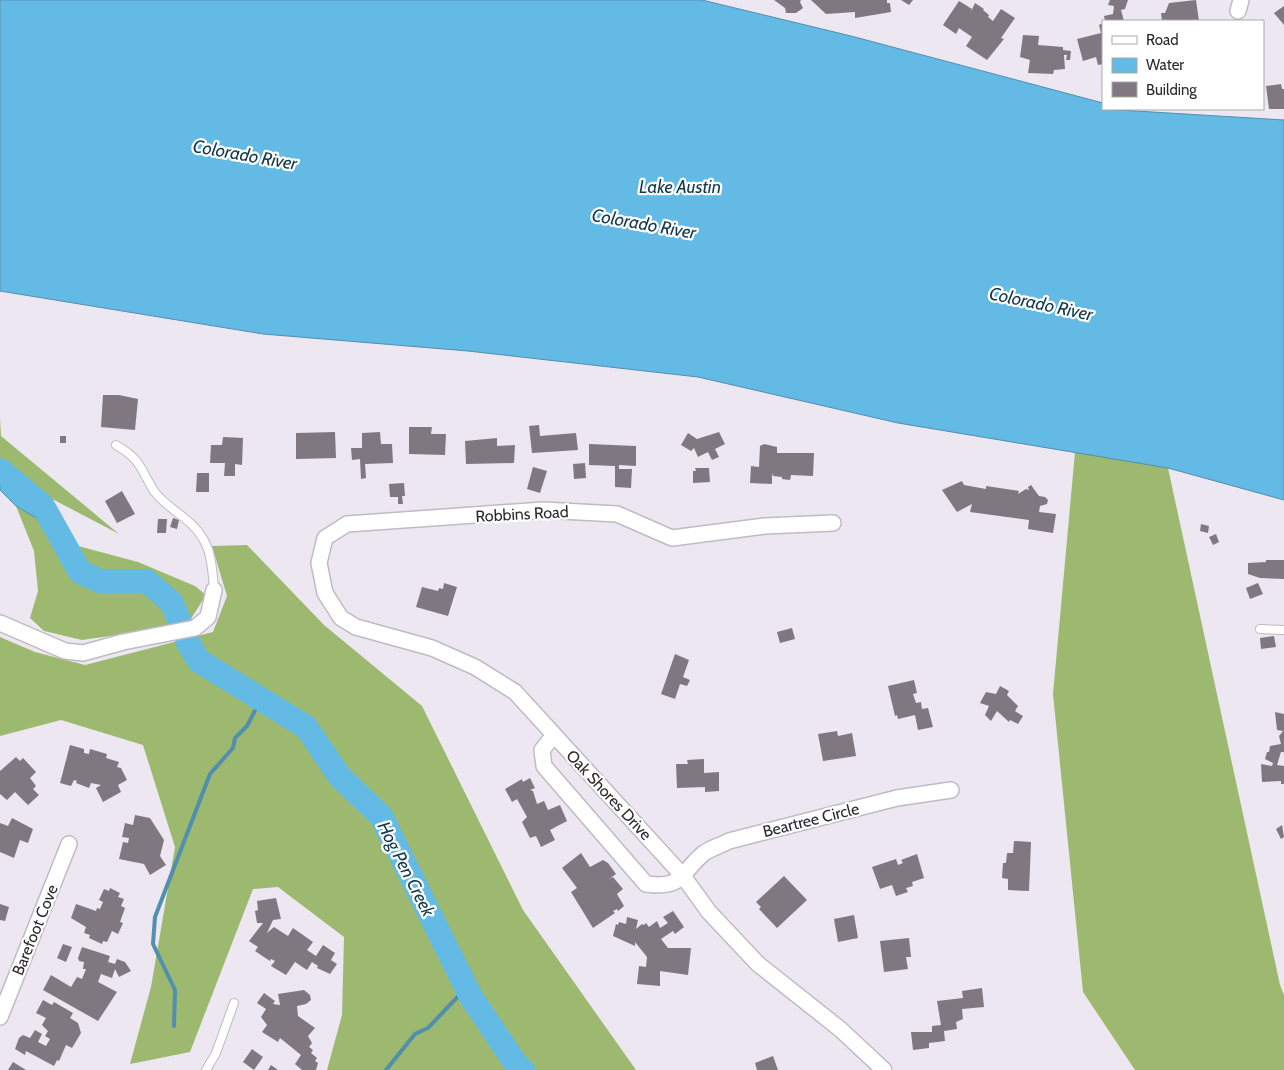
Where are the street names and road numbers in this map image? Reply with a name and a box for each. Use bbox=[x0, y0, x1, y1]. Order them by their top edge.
street label: Robbins Road bbox=[475, 502, 569, 526]
street label: Oak Shores Drive bbox=[562, 746, 656, 844]
street label: Beartree Circle bbox=[761, 799, 861, 841]
street label: Barefoot Cove bbox=[8, 882, 62, 978]

